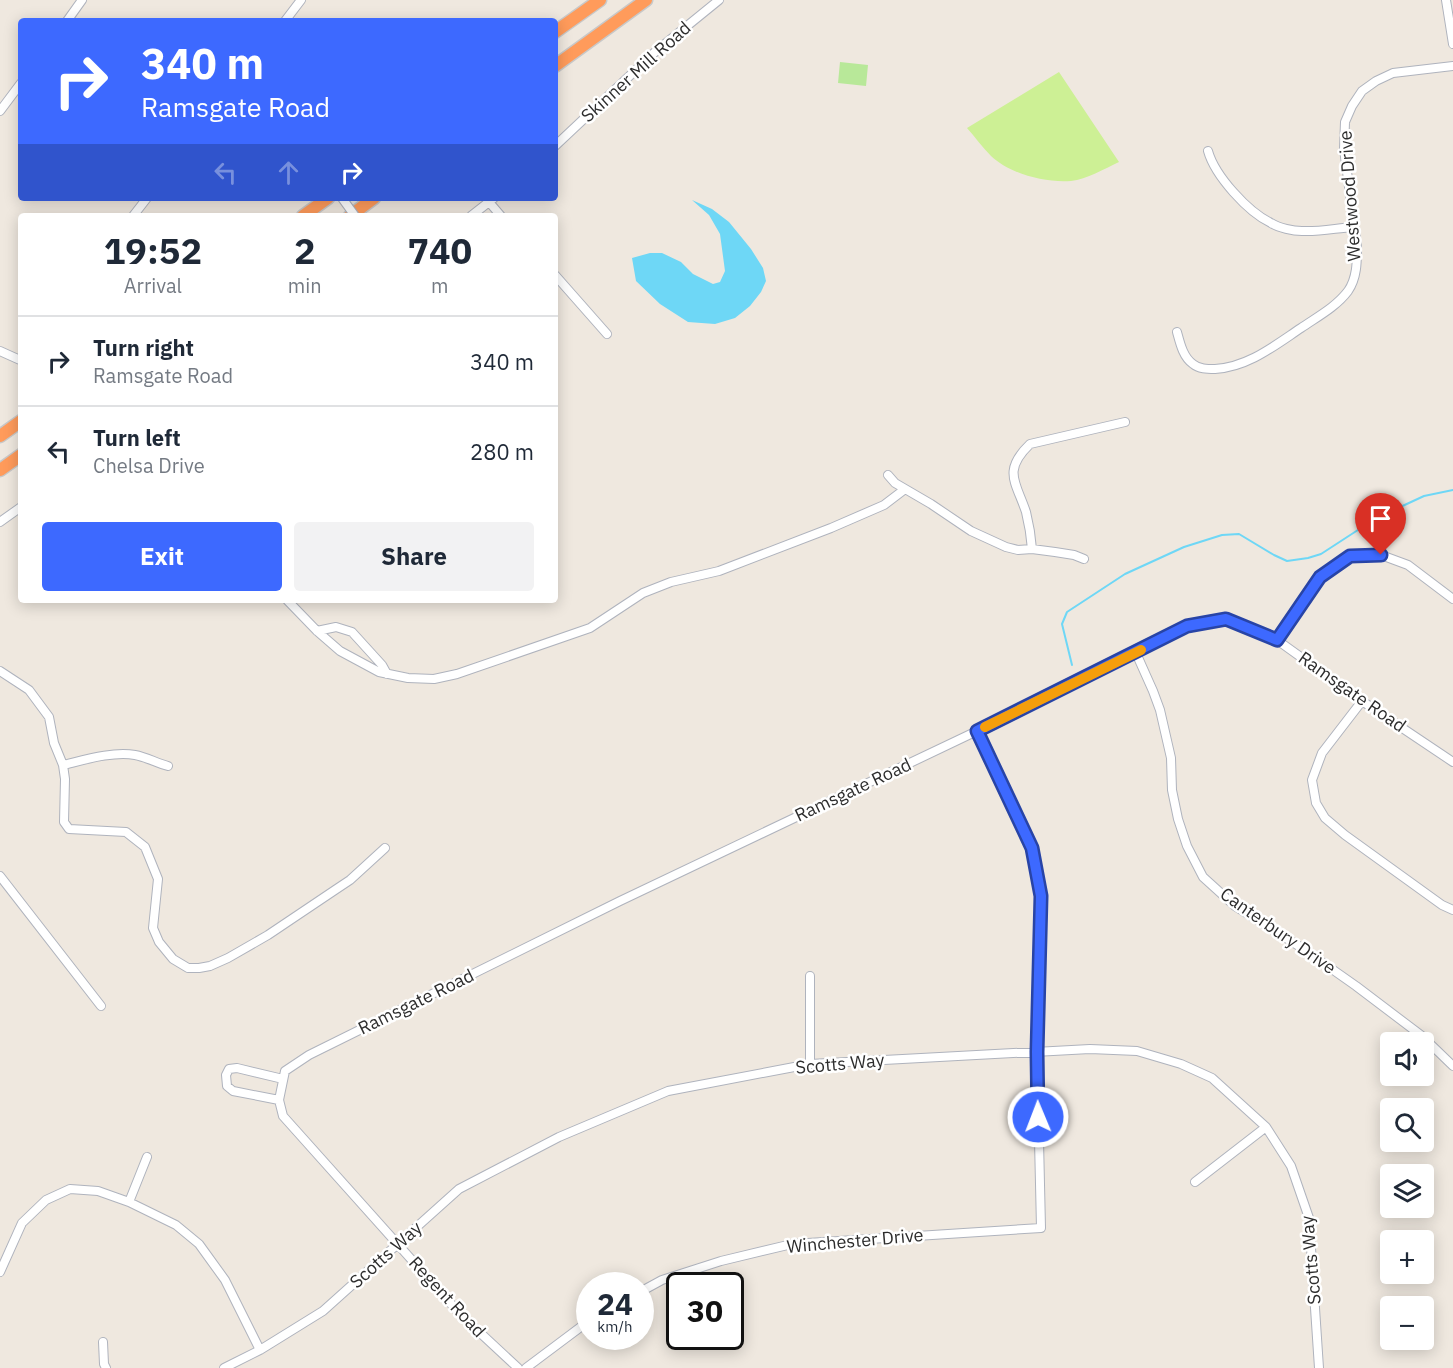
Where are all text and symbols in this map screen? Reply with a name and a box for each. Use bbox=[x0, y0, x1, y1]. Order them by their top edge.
street label: Skinner Mill Road bbox=[576, 16, 695, 127]
text: 340 m bbox=[141, 36, 264, 91]
icon: right bbox=[42, 42, 120, 120]
text: Ramsgate Road bbox=[141, 89, 330, 124]
street label: Westwood Drive bbox=[1333, 130, 1366, 262]
icon: left bbox=[209, 156, 242, 189]
icon: ahead bbox=[272, 156, 305, 189]
icon: right bbox=[335, 156, 368, 189]
text: 19:52 bbox=[104, 227, 202, 274]
text: 2 bbox=[294, 227, 316, 274]
text: 740 bbox=[407, 227, 472, 274]
text: Arrival bbox=[124, 272, 182, 299]
text: min bbox=[288, 272, 322, 299]
text: m bbox=[431, 272, 449, 299]
text: Turn right bbox=[93, 333, 194, 362]
icon: right bbox=[42, 345, 75, 378]
text: 340 m bbox=[470, 347, 534, 376]
text: Ramsgate Road bbox=[93, 362, 233, 389]
text: Turn left bbox=[93, 423, 181, 452]
icon: left bbox=[42, 435, 75, 468]
text: 280 m bbox=[470, 437, 534, 466]
text: Chelsa Drive bbox=[93, 452, 205, 479]
pin bbox=[1355, 493, 1406, 555]
icon: arrive bbox=[1364, 502, 1397, 535]
button: Exit bbox=[42, 522, 282, 591]
button: Share bbox=[294, 522, 534, 591]
street label: Ramsgate Road bbox=[1294, 646, 1411, 737]
street label: Ramsgate Road bbox=[791, 752, 915, 827]
street label: Canterbury Drive bbox=[1216, 882, 1341, 979]
street label: Ramsgate Road bbox=[354, 964, 477, 1040]
map controls bbox=[1380, 1032, 1434, 1350]
button: sound bbox=[1380, 1032, 1434, 1086]
street label: Scotts Way bbox=[794, 1048, 885, 1079]
position arrow bbox=[1006, 1085, 1070, 1149]
button: search bbox=[1380, 1098, 1434, 1152]
button: layers bbox=[1380, 1164, 1434, 1218]
street label: Scotts Way bbox=[1295, 1215, 1326, 1306]
street label: Scotts Way bbox=[345, 1216, 427, 1293]
street label: Winchester Drive bbox=[786, 1223, 924, 1258]
button: + bbox=[1380, 1230, 1434, 1284]
street label: Regent Road bbox=[404, 1251, 491, 1342]
speed limit sign: 30 bbox=[666, 1272, 744, 1350]
text: 24 bbox=[597, 1284, 633, 1323]
button: − bbox=[1380, 1296, 1434, 1350]
text: km/h bbox=[597, 1317, 633, 1336]

